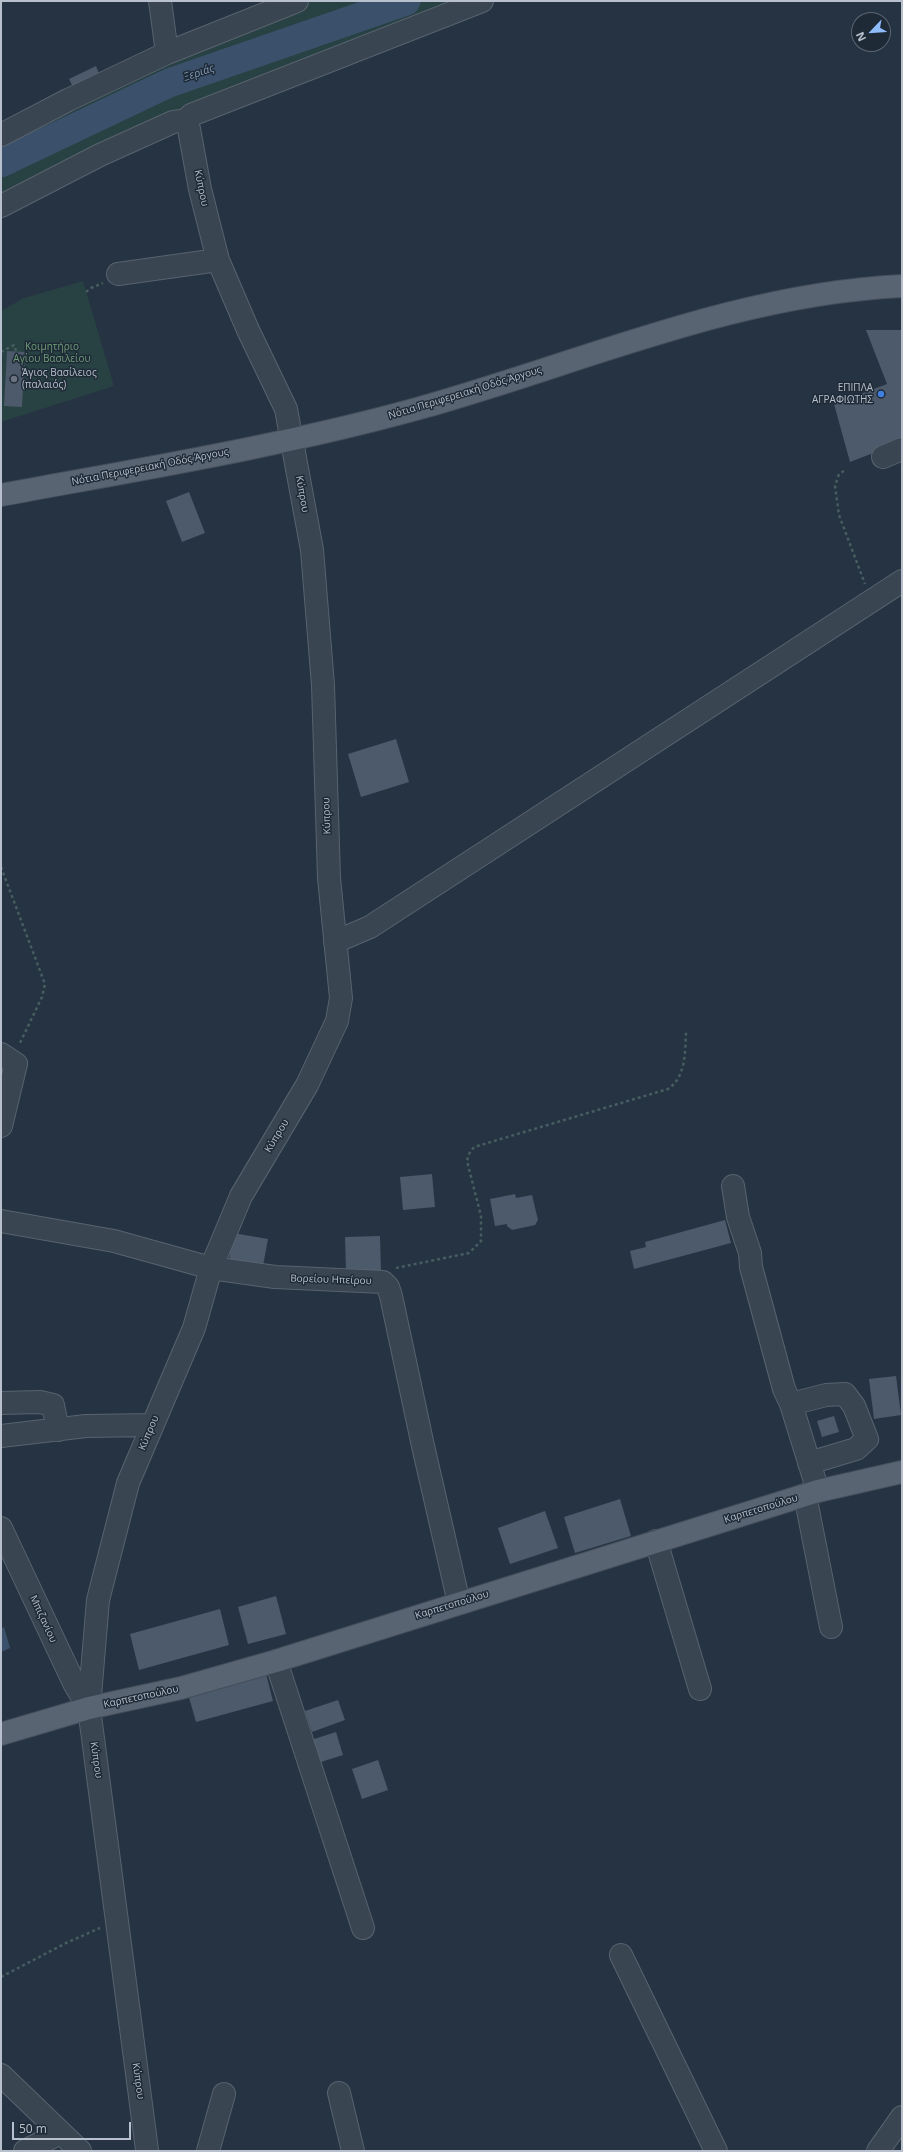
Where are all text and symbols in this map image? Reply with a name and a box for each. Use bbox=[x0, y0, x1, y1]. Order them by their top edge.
north arrow bbox=[851, 12, 891, 52]
text: N bbox=[852, 30, 869, 44]
water label: Ξεριάς bbox=[182, 62, 216, 84]
street label: Κύπρου bbox=[191, 169, 211, 207]
park label: Κοιμητήριο Αγίου Βασιλείου bbox=[13, 341, 91, 364]
street label: Νότια Περιφερειακή Οδός Άργους bbox=[387, 364, 543, 422]
place label: Άγιος Βασίλειος (παλαιός) bbox=[22, 367, 97, 390]
marker: Άγιος Βασίλειος (παλαιός) bbox=[9, 374, 19, 384]
place label: ΕΠΙΠΛΑ ΑΓΡΑΦΙΩΤΗΣ bbox=[812, 382, 873, 406]
marker: ΕΠΙΠΛΑ ΑΓΡΑΦΙΩΤΗΣ bbox=[876, 389, 886, 399]
street label: Νότια Περιφερειακή Οδός Άργους bbox=[70, 446, 230, 488]
street label: Κύπρου bbox=[293, 475, 311, 513]
street label: Κύπρου bbox=[320, 797, 334, 835]
street label: Κύπρου bbox=[262, 1117, 292, 1155]
street label: Βορείου Ηπείρου bbox=[290, 1273, 372, 1287]
street label: Κύπρου bbox=[136, 1414, 162, 1452]
street label: Καρπετοπούλου bbox=[723, 1492, 799, 1526]
street label: Καρπετοπούλου bbox=[414, 1588, 490, 1622]
street label: Μπιζανίου bbox=[27, 1593, 59, 1645]
street label: Καρπετοπούλου bbox=[102, 1683, 180, 1711]
street label: Κύπρου bbox=[87, 1741, 105, 1779]
street label: Κύπρου bbox=[129, 2062, 147, 2100]
scale bar bbox=[14, 2114, 133, 2140]
text: 50 m bbox=[19, 2120, 47, 2137]

